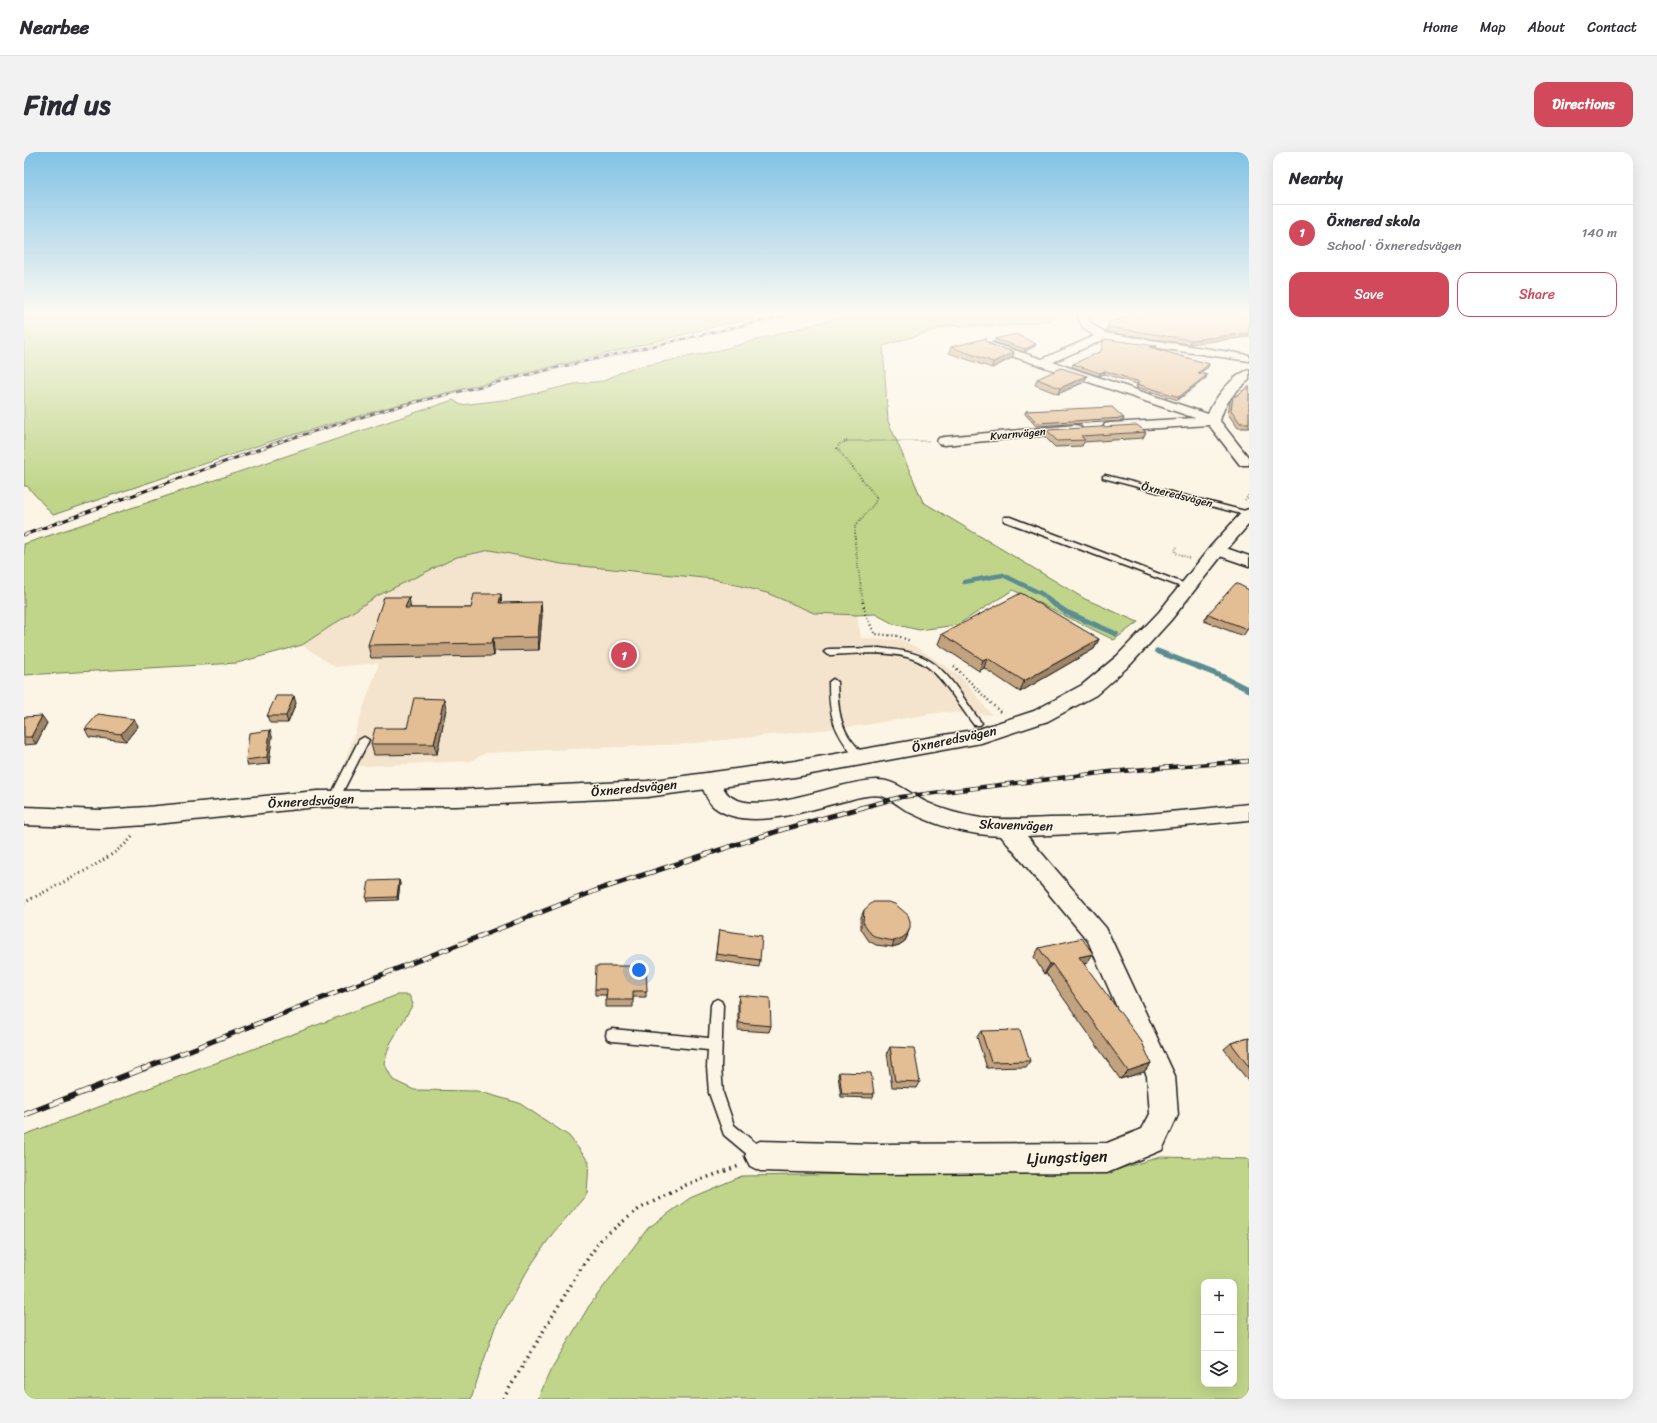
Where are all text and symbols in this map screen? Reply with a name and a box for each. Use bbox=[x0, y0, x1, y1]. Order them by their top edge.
text: Nearbee bbox=[20, 11, 89, 44]
text: Home bbox=[1423, 15, 1458, 40]
text: Map bbox=[1480, 15, 1506, 40]
text: About bbox=[1528, 15, 1565, 40]
text: Contact bbox=[1587, 15, 1637, 40]
text: Find us bbox=[24, 80, 111, 129]
button: Directions bbox=[1534, 82, 1633, 127]
text: Nearby bbox=[1289, 163, 1343, 193]
text: Öxnered skola bbox=[1327, 208, 1420, 234]
text: 1 bbox=[1299, 221, 1305, 244]
text: 140 m bbox=[1582, 221, 1617, 244]
text: School · Öxneredsvägen bbox=[1327, 234, 1462, 257]
button: Save bbox=[1289, 272, 1449, 317]
button: Share bbox=[1457, 272, 1617, 317]
street label: Kvarnvägen bbox=[989, 422, 1047, 446]
street label: Öxneredsvägen bbox=[1139, 477, 1215, 513]
pin: 1 bbox=[611, 640, 637, 670]
street label: Öxneredsvägen bbox=[910, 719, 998, 759]
street label: Öxneredsvägen bbox=[590, 773, 678, 803]
street label: Öxneredsvägen bbox=[267, 787, 355, 815]
street label: Skavenvägen bbox=[979, 812, 1053, 838]
your location bbox=[629, 960, 649, 980]
street label: Ljungstigen bbox=[1026, 1141, 1108, 1173]
map controls bbox=[1201, 1279, 1237, 1387]
button: + bbox=[1201, 1279, 1237, 1315]
button: − bbox=[1201, 1315, 1237, 1351]
button: layers bbox=[1201, 1351, 1237, 1387]

